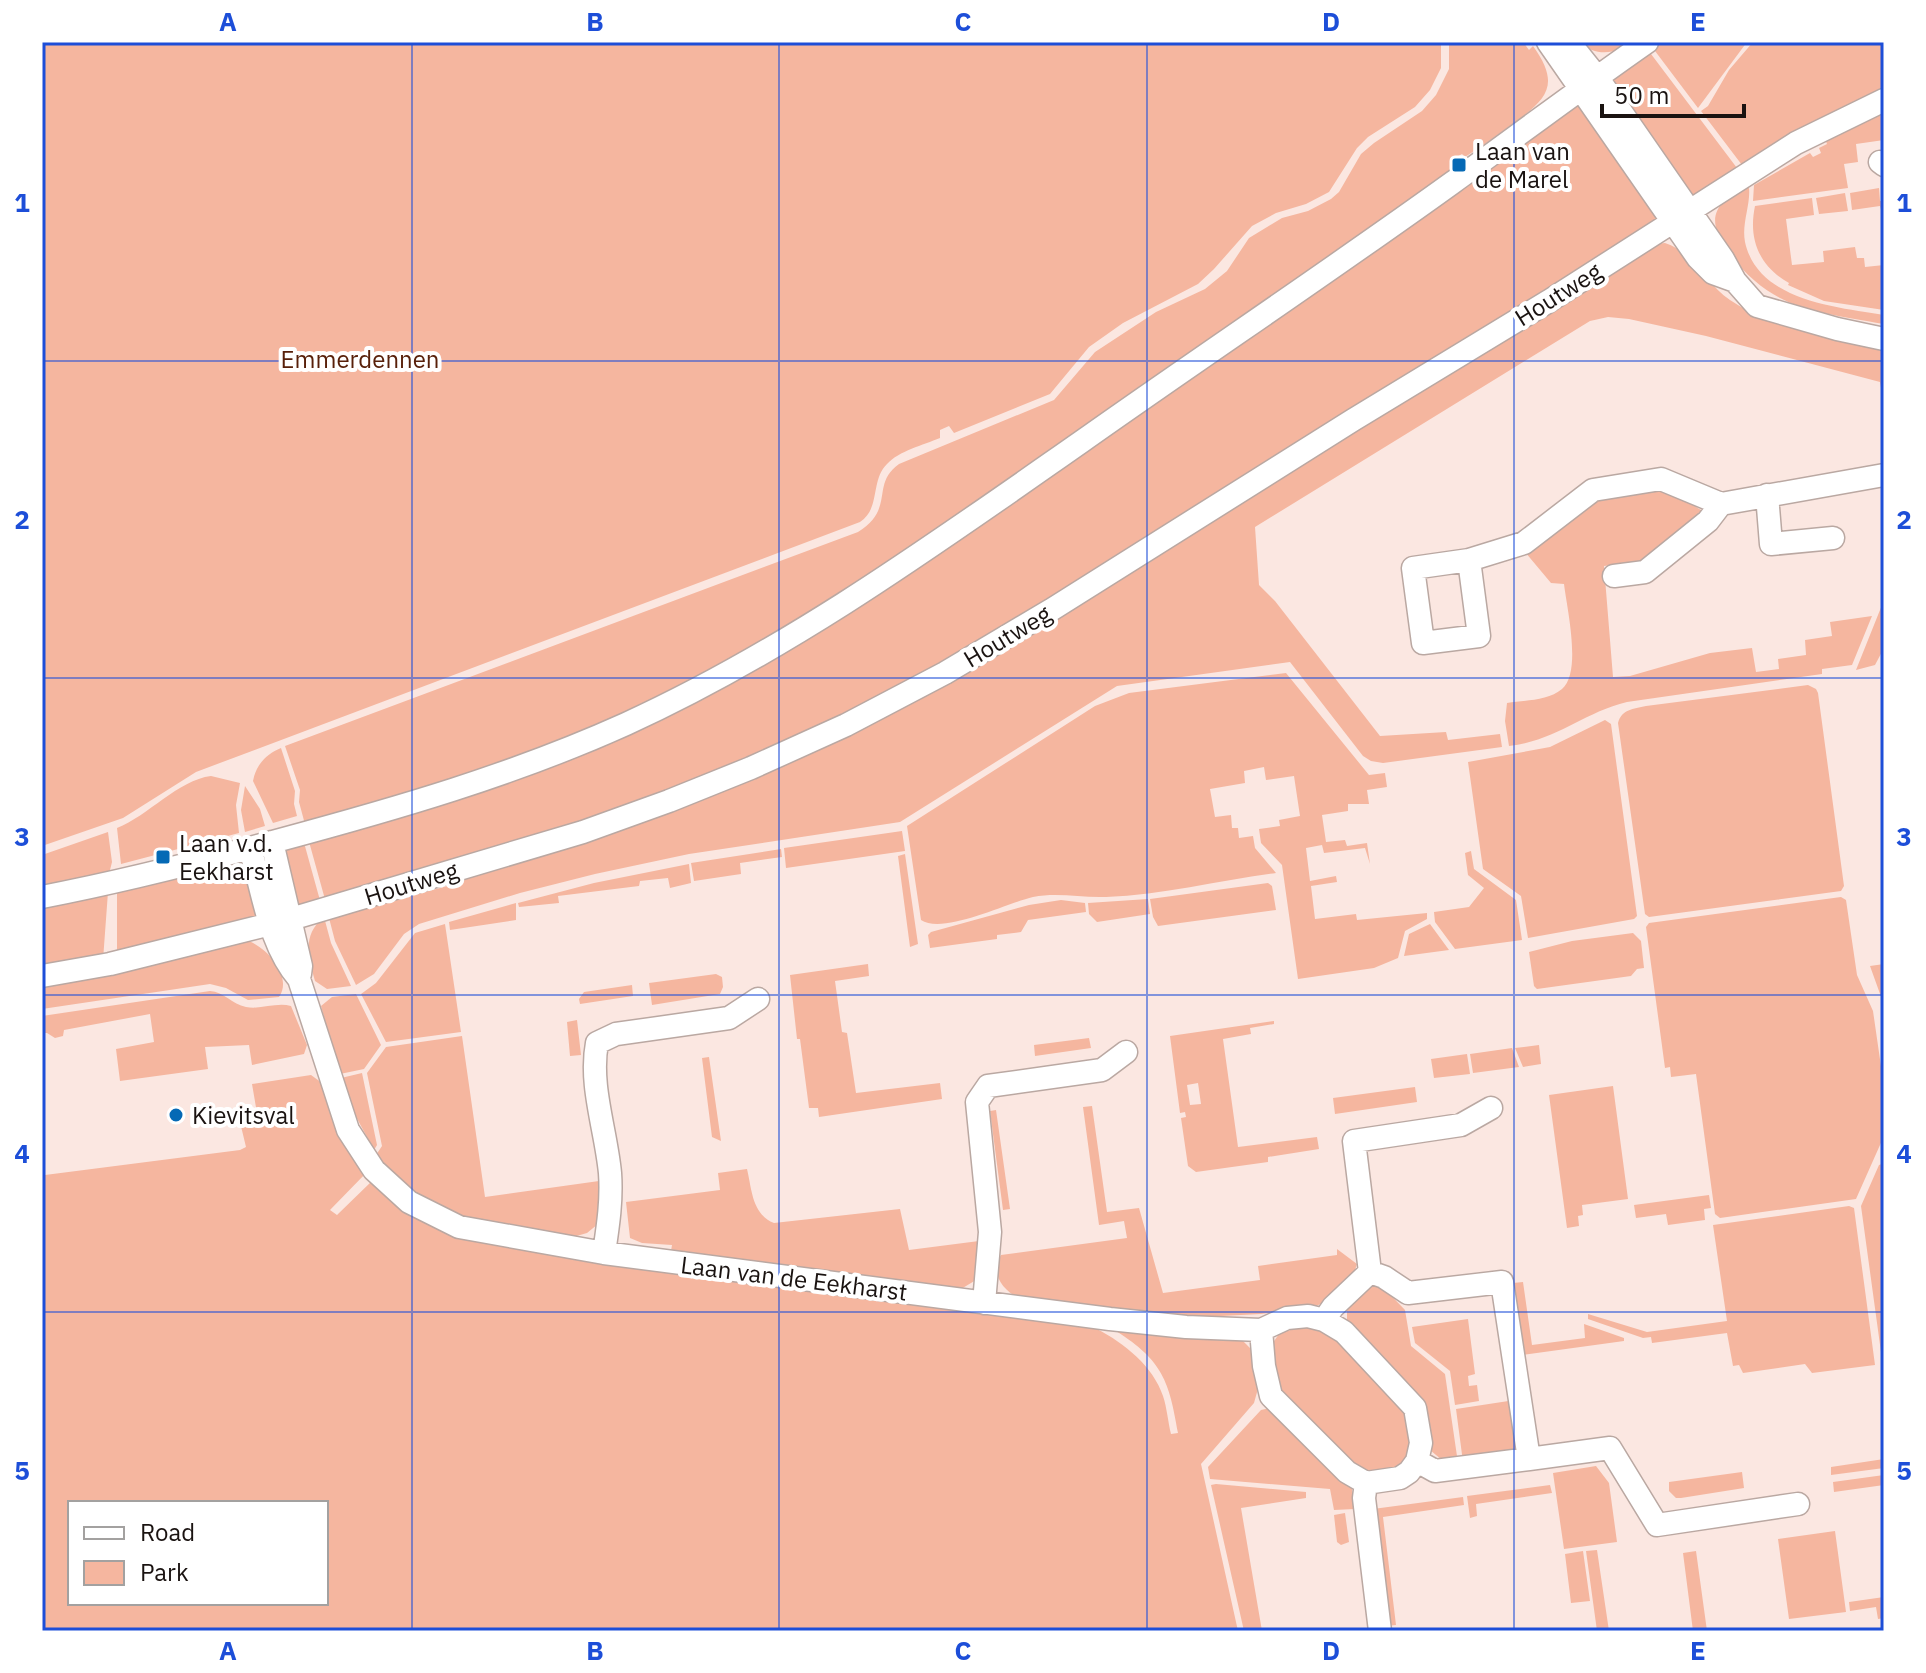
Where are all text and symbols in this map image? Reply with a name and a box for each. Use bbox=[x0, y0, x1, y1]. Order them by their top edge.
text: A bbox=[219, 4, 237, 38]
text: B bbox=[586, 4, 604, 38]
text: C bbox=[955, 4, 972, 38]
text: D bbox=[1322, 4, 1340, 38]
text: E bbox=[1690, 4, 1706, 38]
scale bar bbox=[1602, 68, 1744, 118]
text: 50 m bbox=[1614, 79, 1669, 111]
place label: Laan van de Marel bbox=[1475, 135, 1570, 195]
marker: Laan van de Marel bbox=[1450, 156, 1468, 174]
text: 1 bbox=[14, 185, 30, 219]
text: 1 bbox=[1896, 185, 1912, 219]
street label: Houtweg bbox=[1509, 255, 1608, 333]
park label: Emmerdennen bbox=[281, 343, 439, 375]
text: 2 bbox=[14, 502, 30, 536]
text: 2 bbox=[1896, 502, 1912, 536]
street label: Houtweg bbox=[957, 597, 1057, 675]
text: 3 bbox=[14, 819, 30, 853]
text: 3 bbox=[1896, 819, 1912, 853]
place label: Laan v.d. Eekharst bbox=[179, 827, 274, 887]
marker: Laan v.d. Eekharst bbox=[154, 848, 172, 866]
street label: Houtweg bbox=[360, 853, 462, 912]
place label: Kievitsval bbox=[192, 1099, 295, 1131]
marker: Kievitsval bbox=[167, 1106, 185, 1124]
text: 4 bbox=[14, 1136, 30, 1170]
text: 4 bbox=[1896, 1136, 1912, 1170]
street label: Laan van de Eekharst bbox=[679, 1248, 909, 1308]
text: 5 bbox=[14, 1453, 30, 1487]
text: 5 bbox=[1896, 1453, 1912, 1487]
legend bbox=[68, 1501, 328, 1605]
text: Road bbox=[140, 1516, 195, 1548]
text: Park bbox=[140, 1556, 189, 1588]
text: A bbox=[219, 1633, 237, 1667]
text: B bbox=[586, 1633, 604, 1667]
text: C bbox=[955, 1633, 972, 1667]
text: D bbox=[1322, 1633, 1340, 1667]
text: E bbox=[1690, 1633, 1706, 1667]

